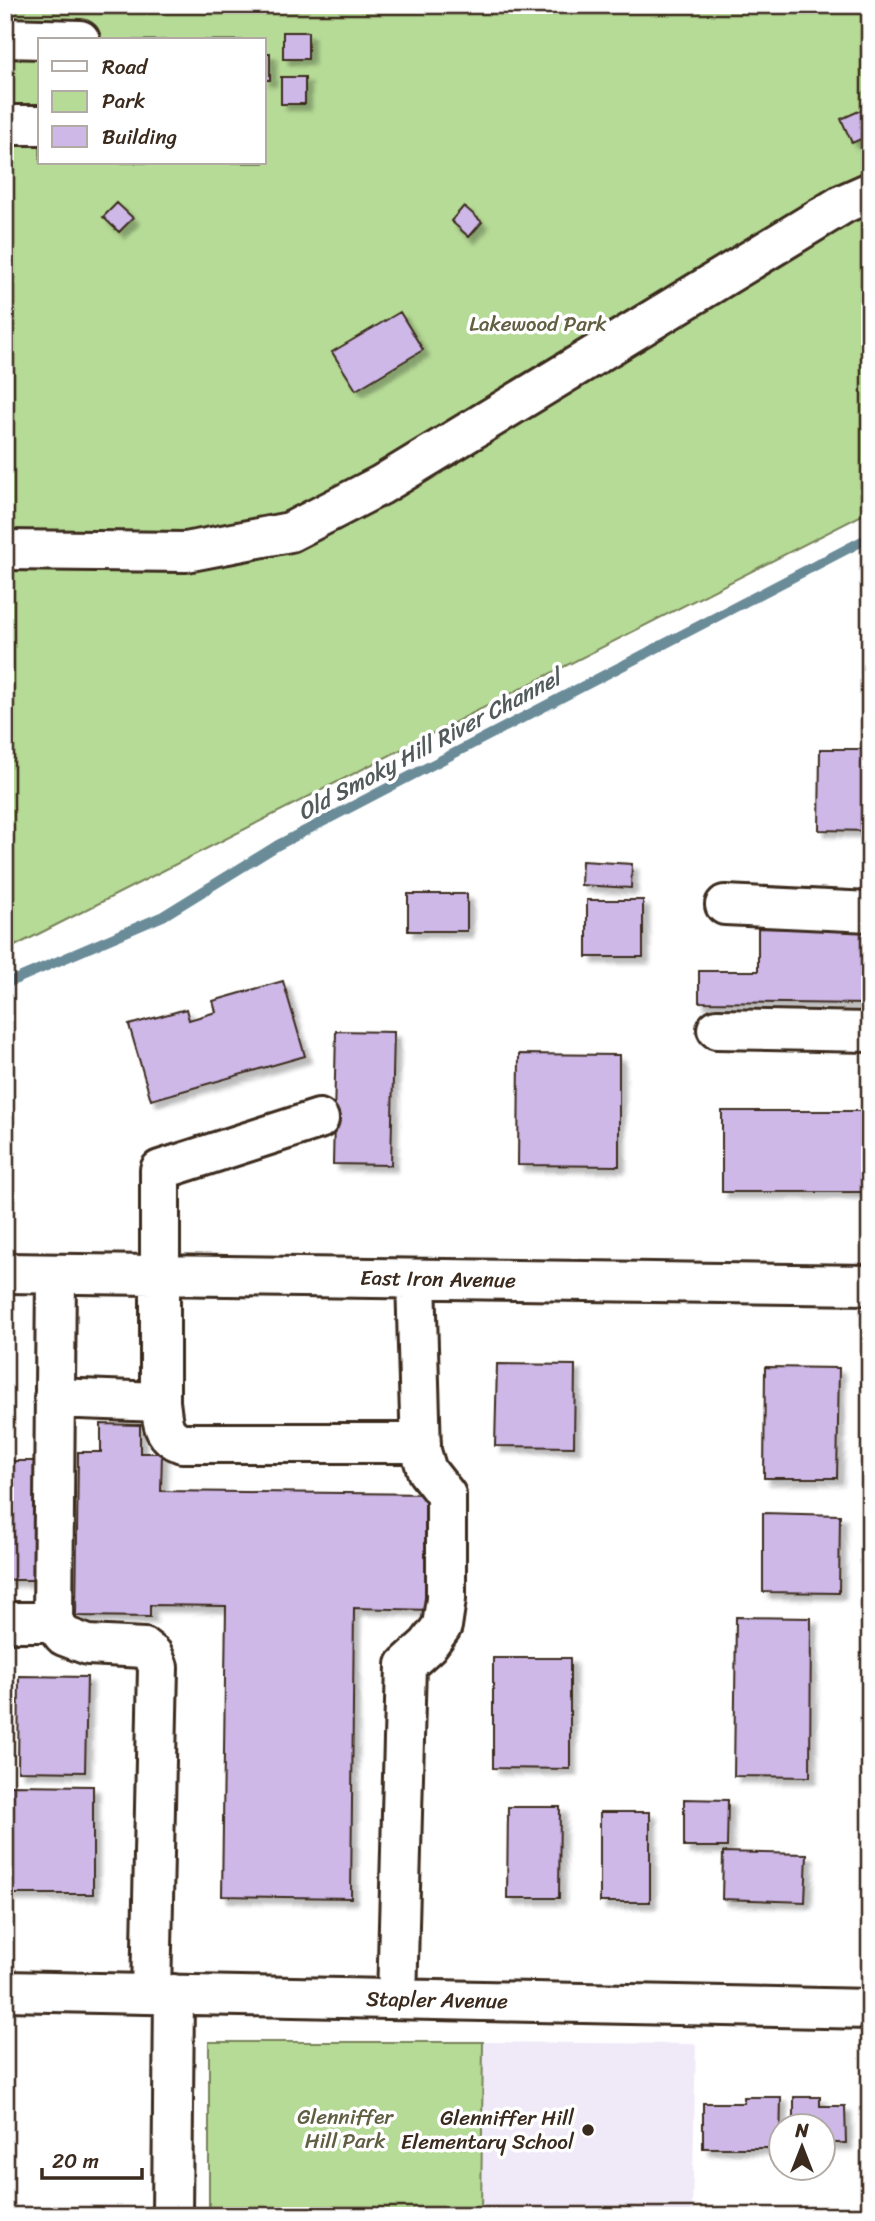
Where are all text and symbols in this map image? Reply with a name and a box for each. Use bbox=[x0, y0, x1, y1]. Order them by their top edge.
legend bbox=[38, 38, 266, 164]
text: Road bbox=[102, 48, 149, 86]
text: Park bbox=[102, 82, 145, 120]
text: Building bbox=[102, 118, 178, 156]
park label: Lakewood Park bbox=[469, 305, 607, 343]
water label: Old Smoky Hill River Channel bbox=[290, 655, 573, 832]
street label: East Iron Avenue bbox=[360, 1259, 517, 1299]
street label: Stapler Avenue bbox=[366, 1980, 509, 2020]
park label: Glenniffer Hill Park bbox=[297, 2098, 394, 2160]
place label: Glenniffer Hill Elementary School bbox=[401, 2099, 575, 2161]
north arrow bbox=[766, 2112, 836, 2182]
text: N bbox=[794, 2114, 809, 2147]
marker: Glenniffer Hill Elementary School bbox=[580, 2122, 596, 2138]
scale bar bbox=[42, 2137, 142, 2181]
text: 20 m bbox=[52, 2142, 99, 2180]

